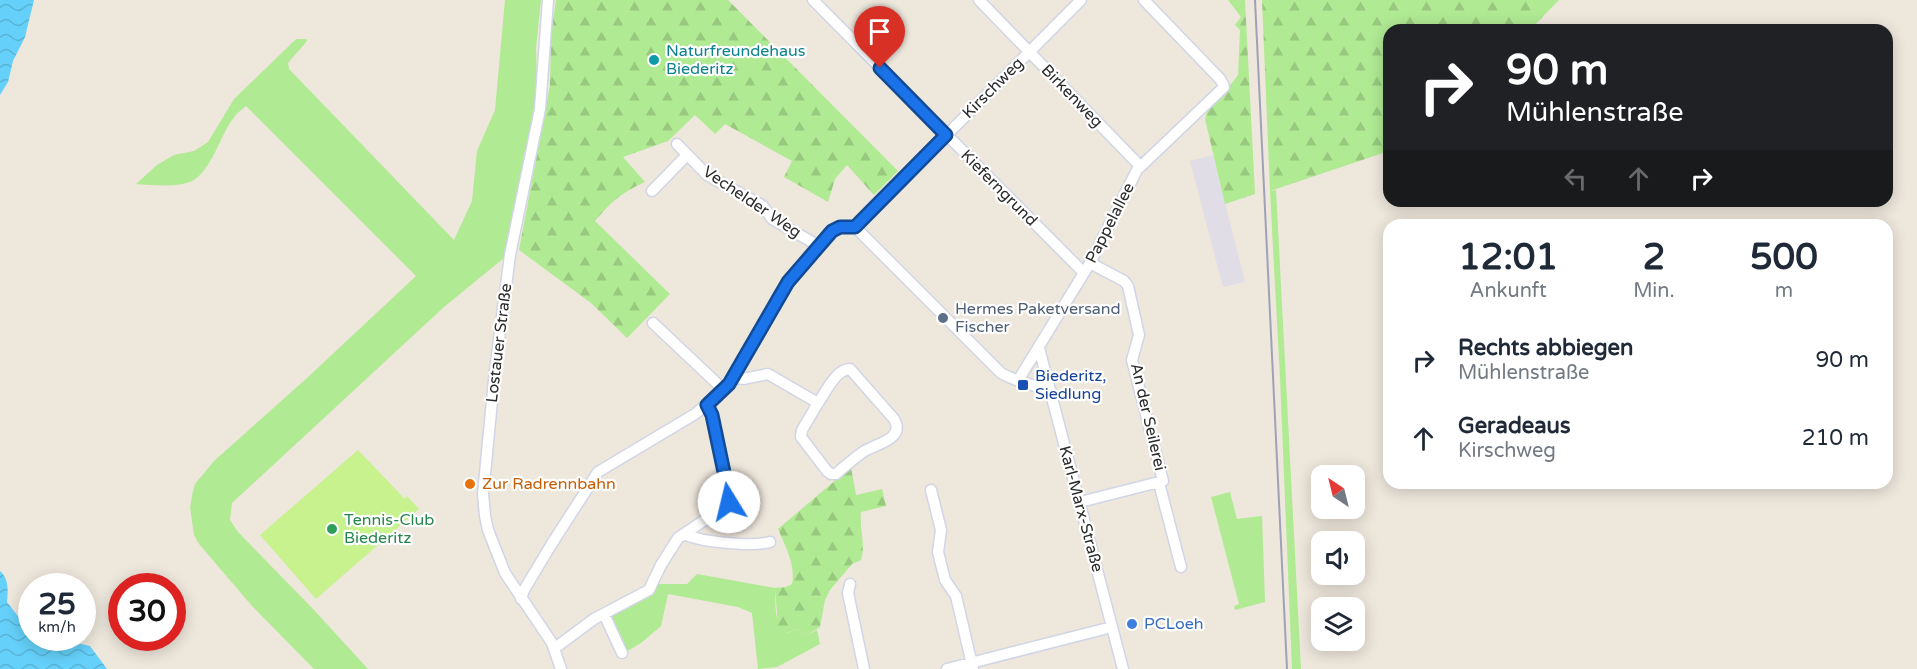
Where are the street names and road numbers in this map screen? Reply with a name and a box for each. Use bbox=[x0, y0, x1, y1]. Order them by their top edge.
street label: Kirschweg bbox=[958, 53, 1028, 123]
street label: Birkenweg bbox=[1037, 60, 1107, 132]
street label: Kieferngrund bbox=[957, 146, 1041, 230]
street label: Vechelder Weg bbox=[699, 162, 805, 242]
street label: Pappelallee bbox=[1081, 179, 1139, 267]
street label: Lostauer Straße bbox=[482, 282, 516, 404]
street label: An der Seilerei bbox=[1126, 361, 1170, 473]
street label: Karl-Marx-Straße bbox=[1055, 444, 1107, 574]

